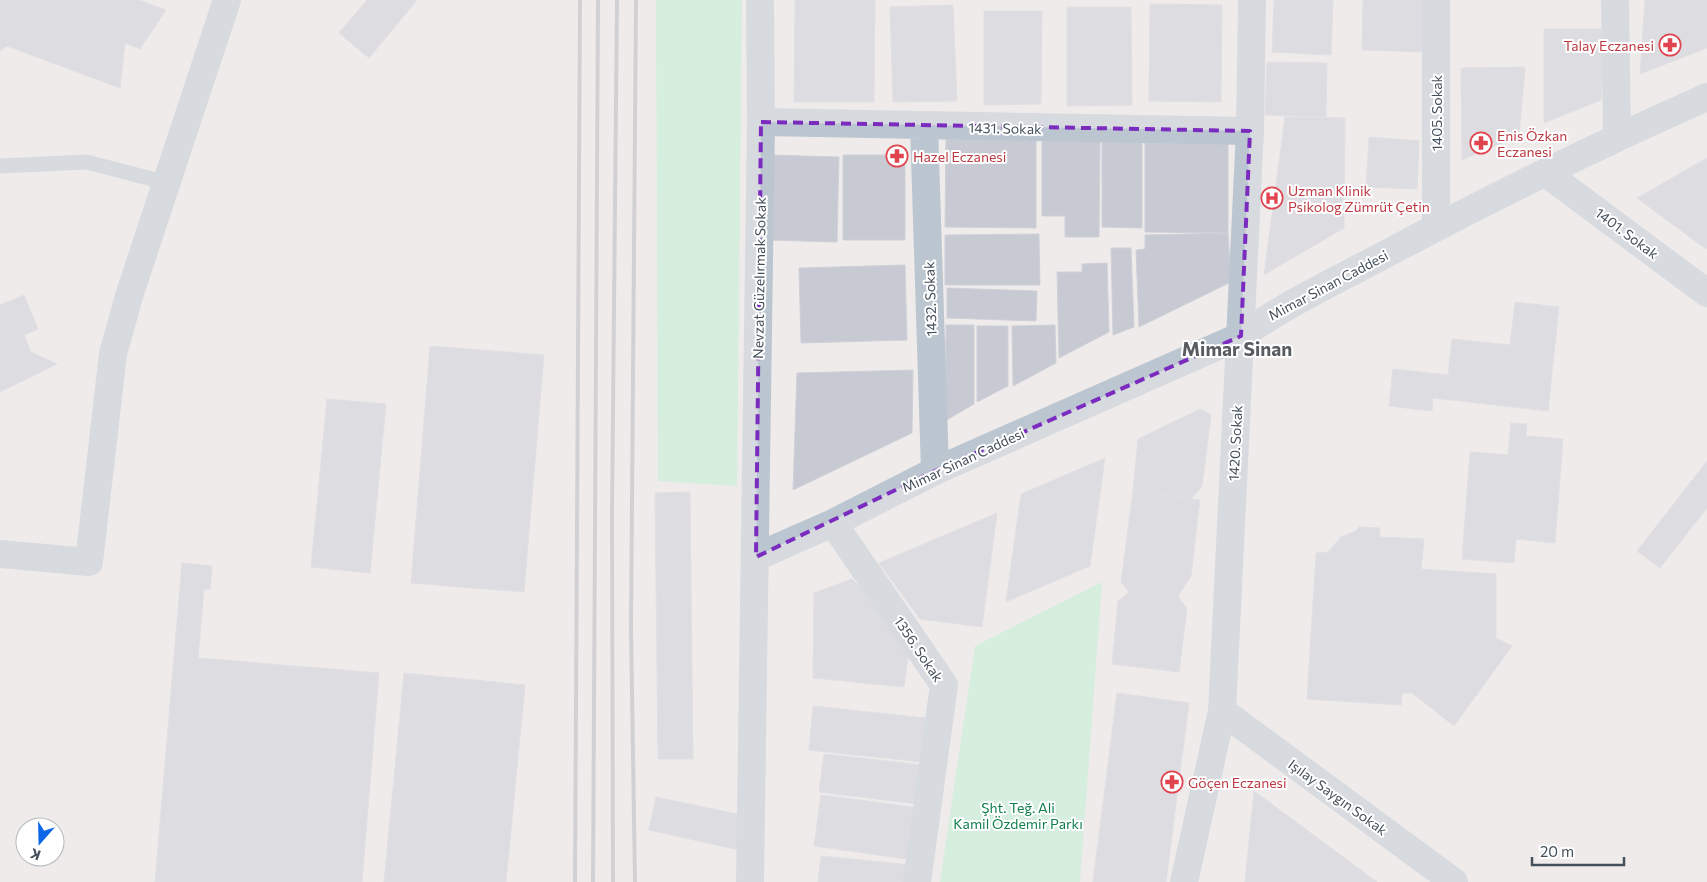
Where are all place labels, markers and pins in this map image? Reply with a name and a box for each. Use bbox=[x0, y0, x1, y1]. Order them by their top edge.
pharmacy icon: Talay Eczanesi bbox=[1658, 33, 1682, 57]
place label: Talay Eczanesi bbox=[1563, 37, 1654, 54]
place label: Enis Özkan Eczanesi bbox=[1497, 127, 1567, 160]
pharmacy icon: Enis Özkan Eczanesi bbox=[1469, 131, 1493, 155]
pharmacy icon: Hazel Eczanesi bbox=[885, 144, 909, 168]
place label: Hazel Eczanesi bbox=[913, 148, 1006, 165]
place label: Uzman Klinik Psikolog Zümrüt Çetin bbox=[1288, 182, 1430, 215]
hospital icon: Uzman Klinik Psikolog Zümrüt Çetin bbox=[1260, 186, 1284, 210]
pharmacy icon: Göçen Eczanesi bbox=[1160, 770, 1184, 794]
place label: Göçen Eczanesi bbox=[1188, 774, 1287, 791]

